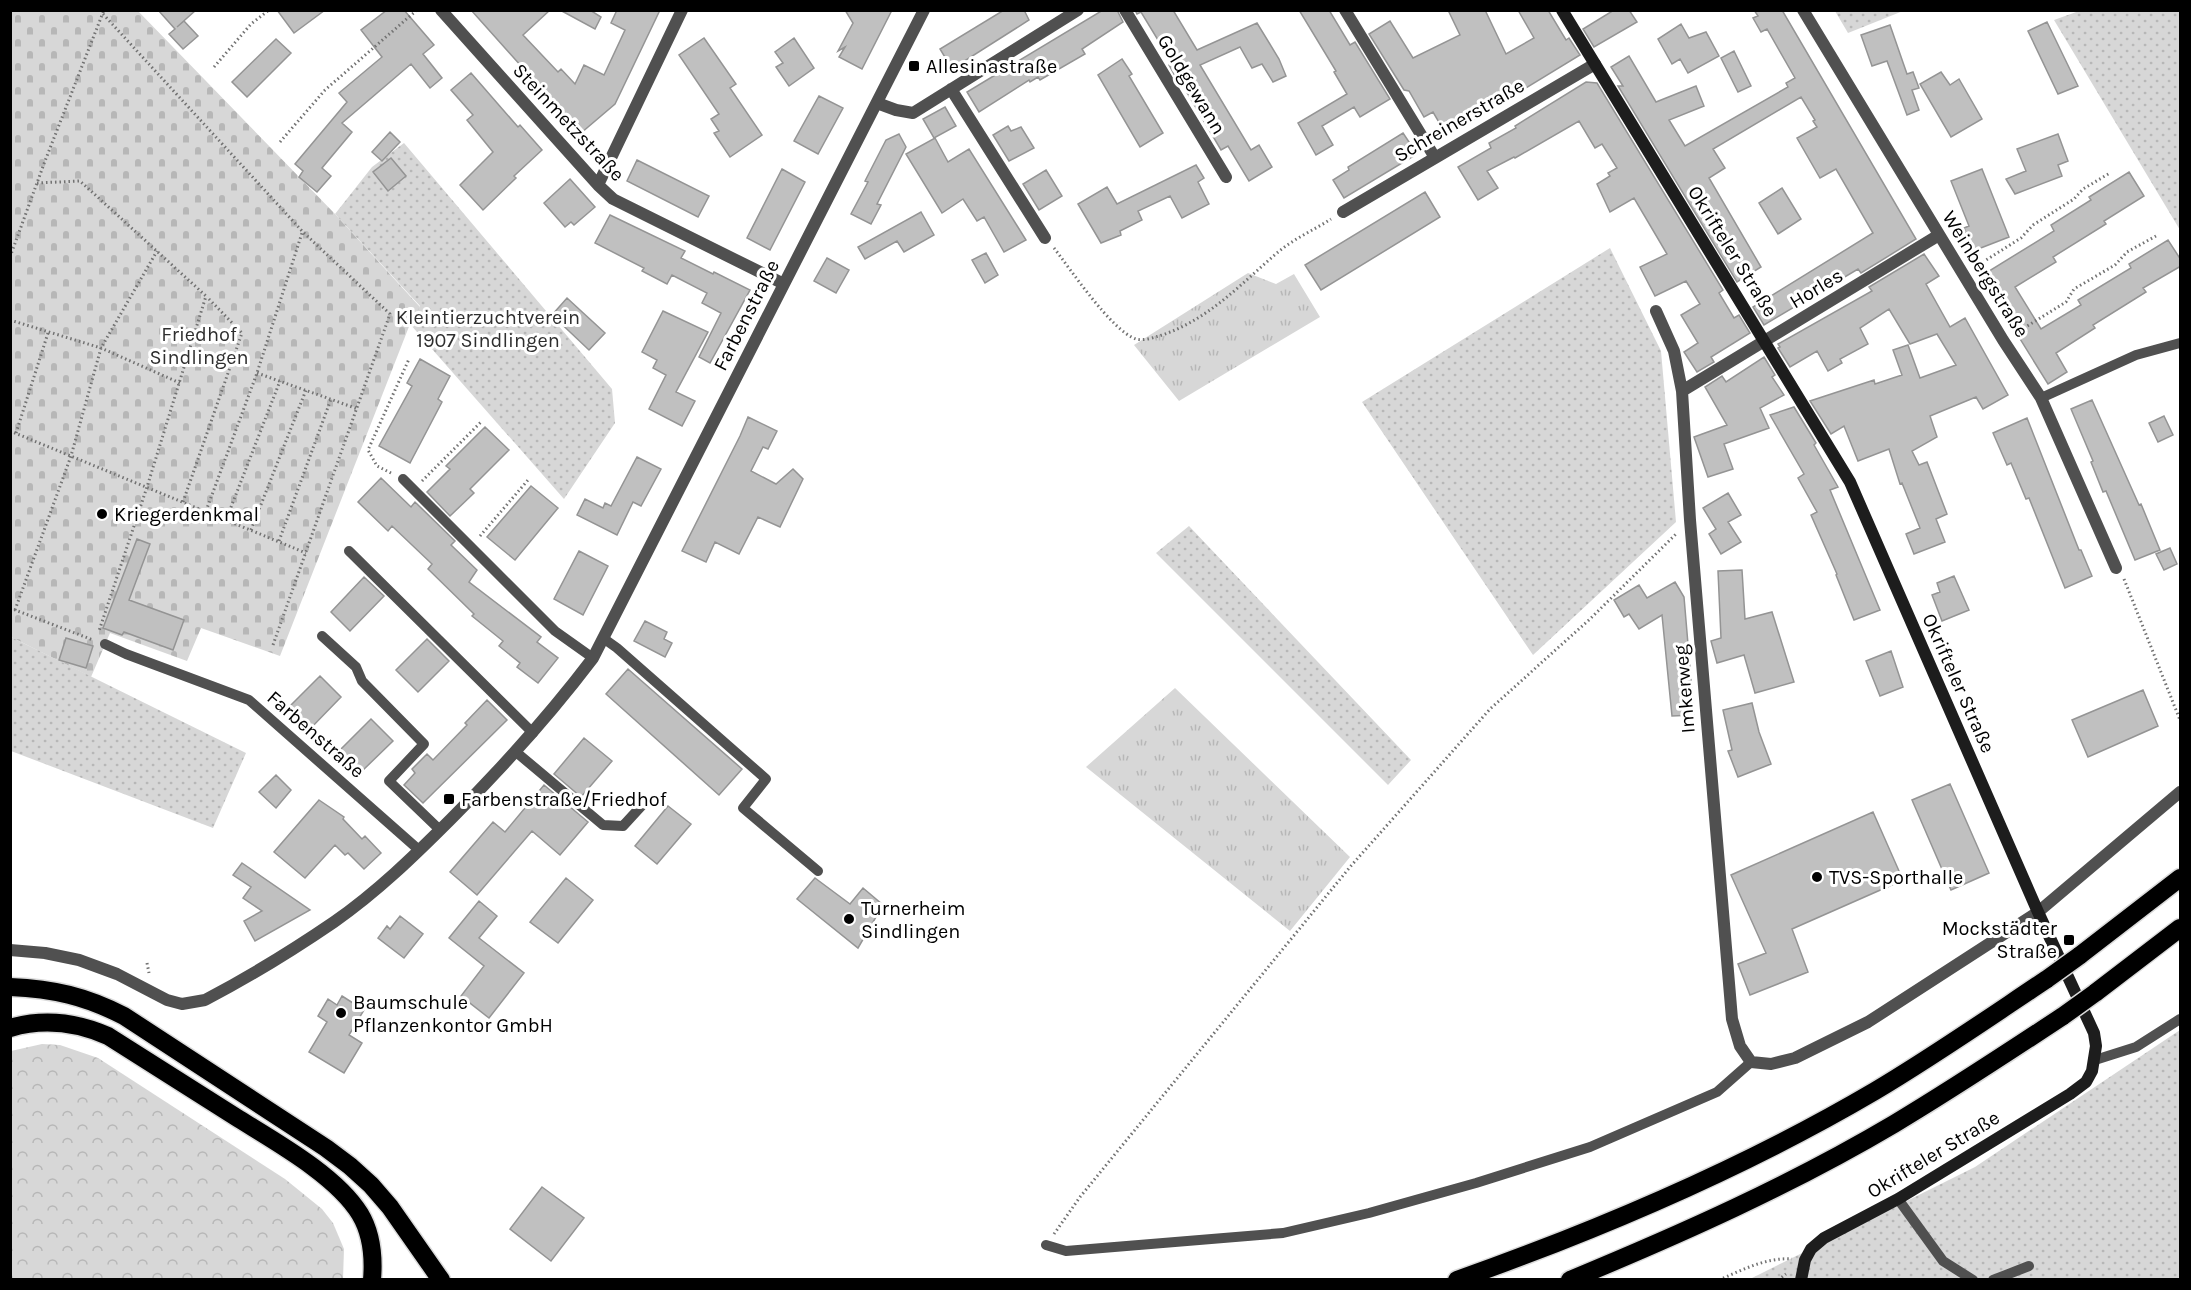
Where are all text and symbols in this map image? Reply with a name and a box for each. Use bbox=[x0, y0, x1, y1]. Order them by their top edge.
street label: Goldgewann bbox=[1153, 30, 1230, 138]
place label: Allesinastraße bbox=[926, 55, 1057, 78]
street label: Steinmetzstraße bbox=[508, 59, 629, 186]
marker: Allesinastraße bbox=[907, 59, 921, 73]
street label: Schreinerstraße bbox=[1390, 74, 1528, 167]
street label: Okrifteler Straße bbox=[1683, 181, 1782, 321]
street label: Weinbergstraße bbox=[1937, 207, 2034, 342]
street label: Farbenstraße bbox=[709, 256, 784, 374]
street label: Horles bbox=[1786, 264, 1847, 313]
park label: Kleintierzuchtverein 1907 Sindlingen bbox=[396, 306, 580, 352]
park label: Friedhof Sindlingen bbox=[149, 323, 249, 369]
place label: Kriegerdenkmal bbox=[114, 503, 259, 526]
marker: Kriegerdenkmal bbox=[95, 507, 109, 521]
street label: Okrifteler Straße bbox=[1917, 610, 2000, 757]
street label: Imkerweg bbox=[1669, 644, 1700, 734]
street label: Farbenstraße bbox=[262, 686, 369, 783]
place label: Farbenstraße/Friedhof bbox=[461, 788, 667, 811]
marker: Farbenstraße/Friedhof bbox=[442, 792, 456, 806]
place label: TVS-Sporthalle bbox=[1829, 866, 1963, 889]
marker: TVS-Sporthalle bbox=[1810, 870, 1824, 884]
place label: Turnerheim Sindlingen bbox=[861, 897, 966, 943]
marker: Turnerheim Sindlingen bbox=[842, 912, 856, 926]
place label: Mockstädter Straße bbox=[1942, 917, 2058, 963]
marker: Mockstädter Straße bbox=[2062, 933, 2076, 947]
place label: Baumschule Pflanzenkontor GmbH bbox=[353, 991, 553, 1037]
marker: Baumschule Pflanzenkontor GmbH bbox=[334, 1006, 348, 1020]
street label: Okrifteler Straße bbox=[1863, 1106, 2004, 1203]

